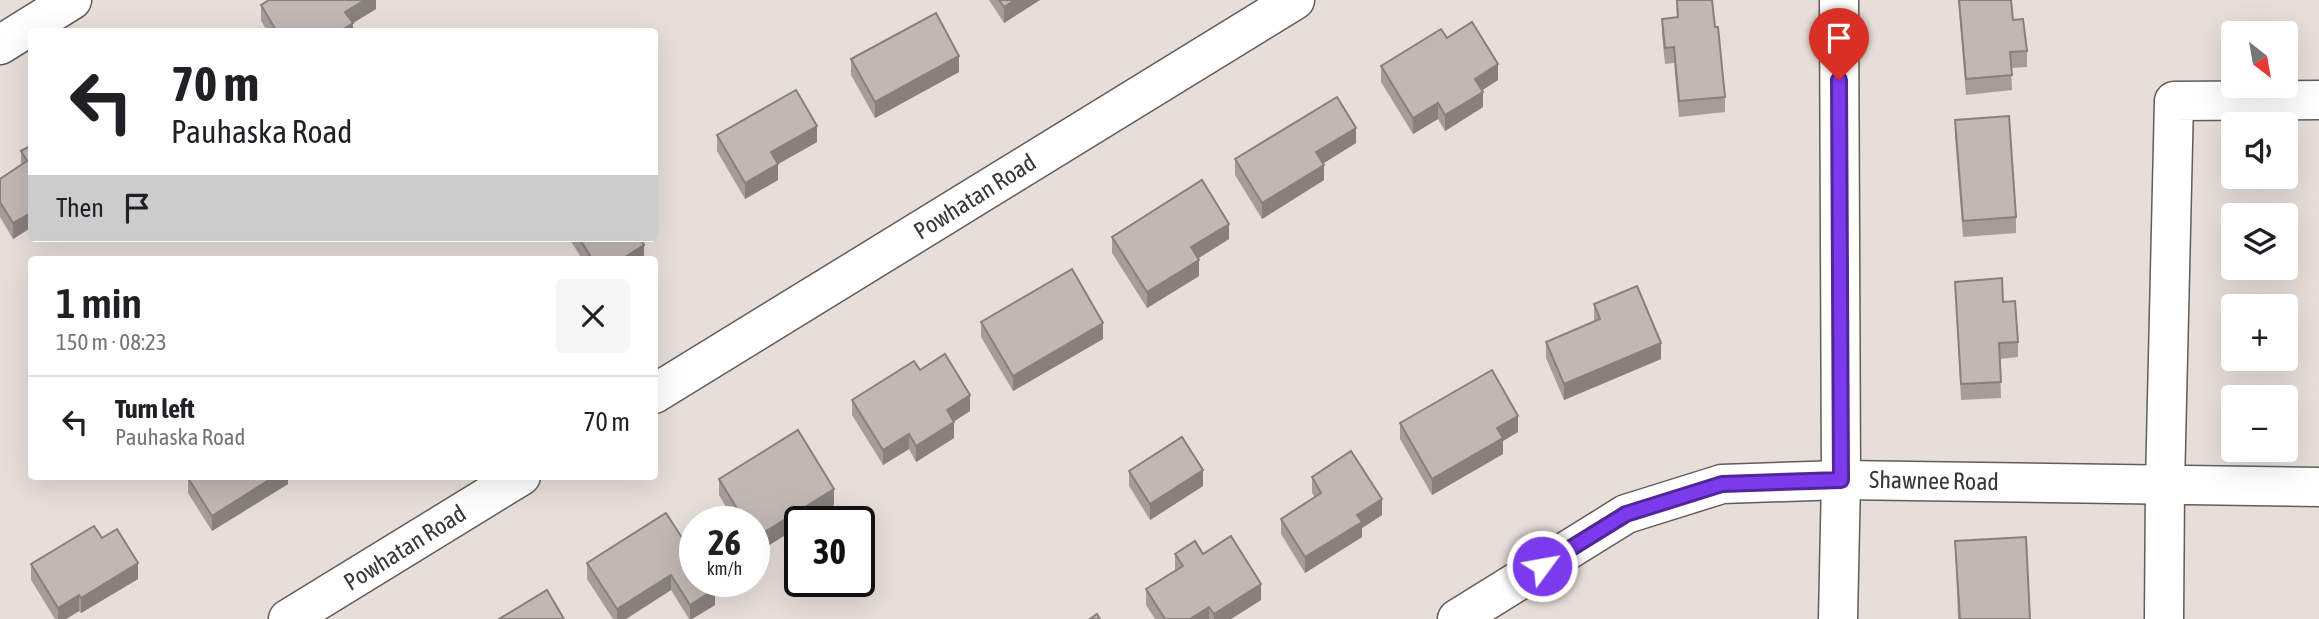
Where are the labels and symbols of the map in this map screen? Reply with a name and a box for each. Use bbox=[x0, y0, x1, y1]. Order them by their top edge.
pin bbox=[1809, 8, 1869, 80]
north arrow bbox=[2221, 21, 2298, 98]
street label: Powhatan Road bbox=[909, 148, 1041, 245]
street label: Shawnee Road bbox=[1869, 466, 1999, 495]
street label: Powhatan Road bbox=[339, 499, 471, 596]
speed limit sign: 30 bbox=[784, 506, 875, 597]
position arrow bbox=[1505, 529, 1579, 603]

